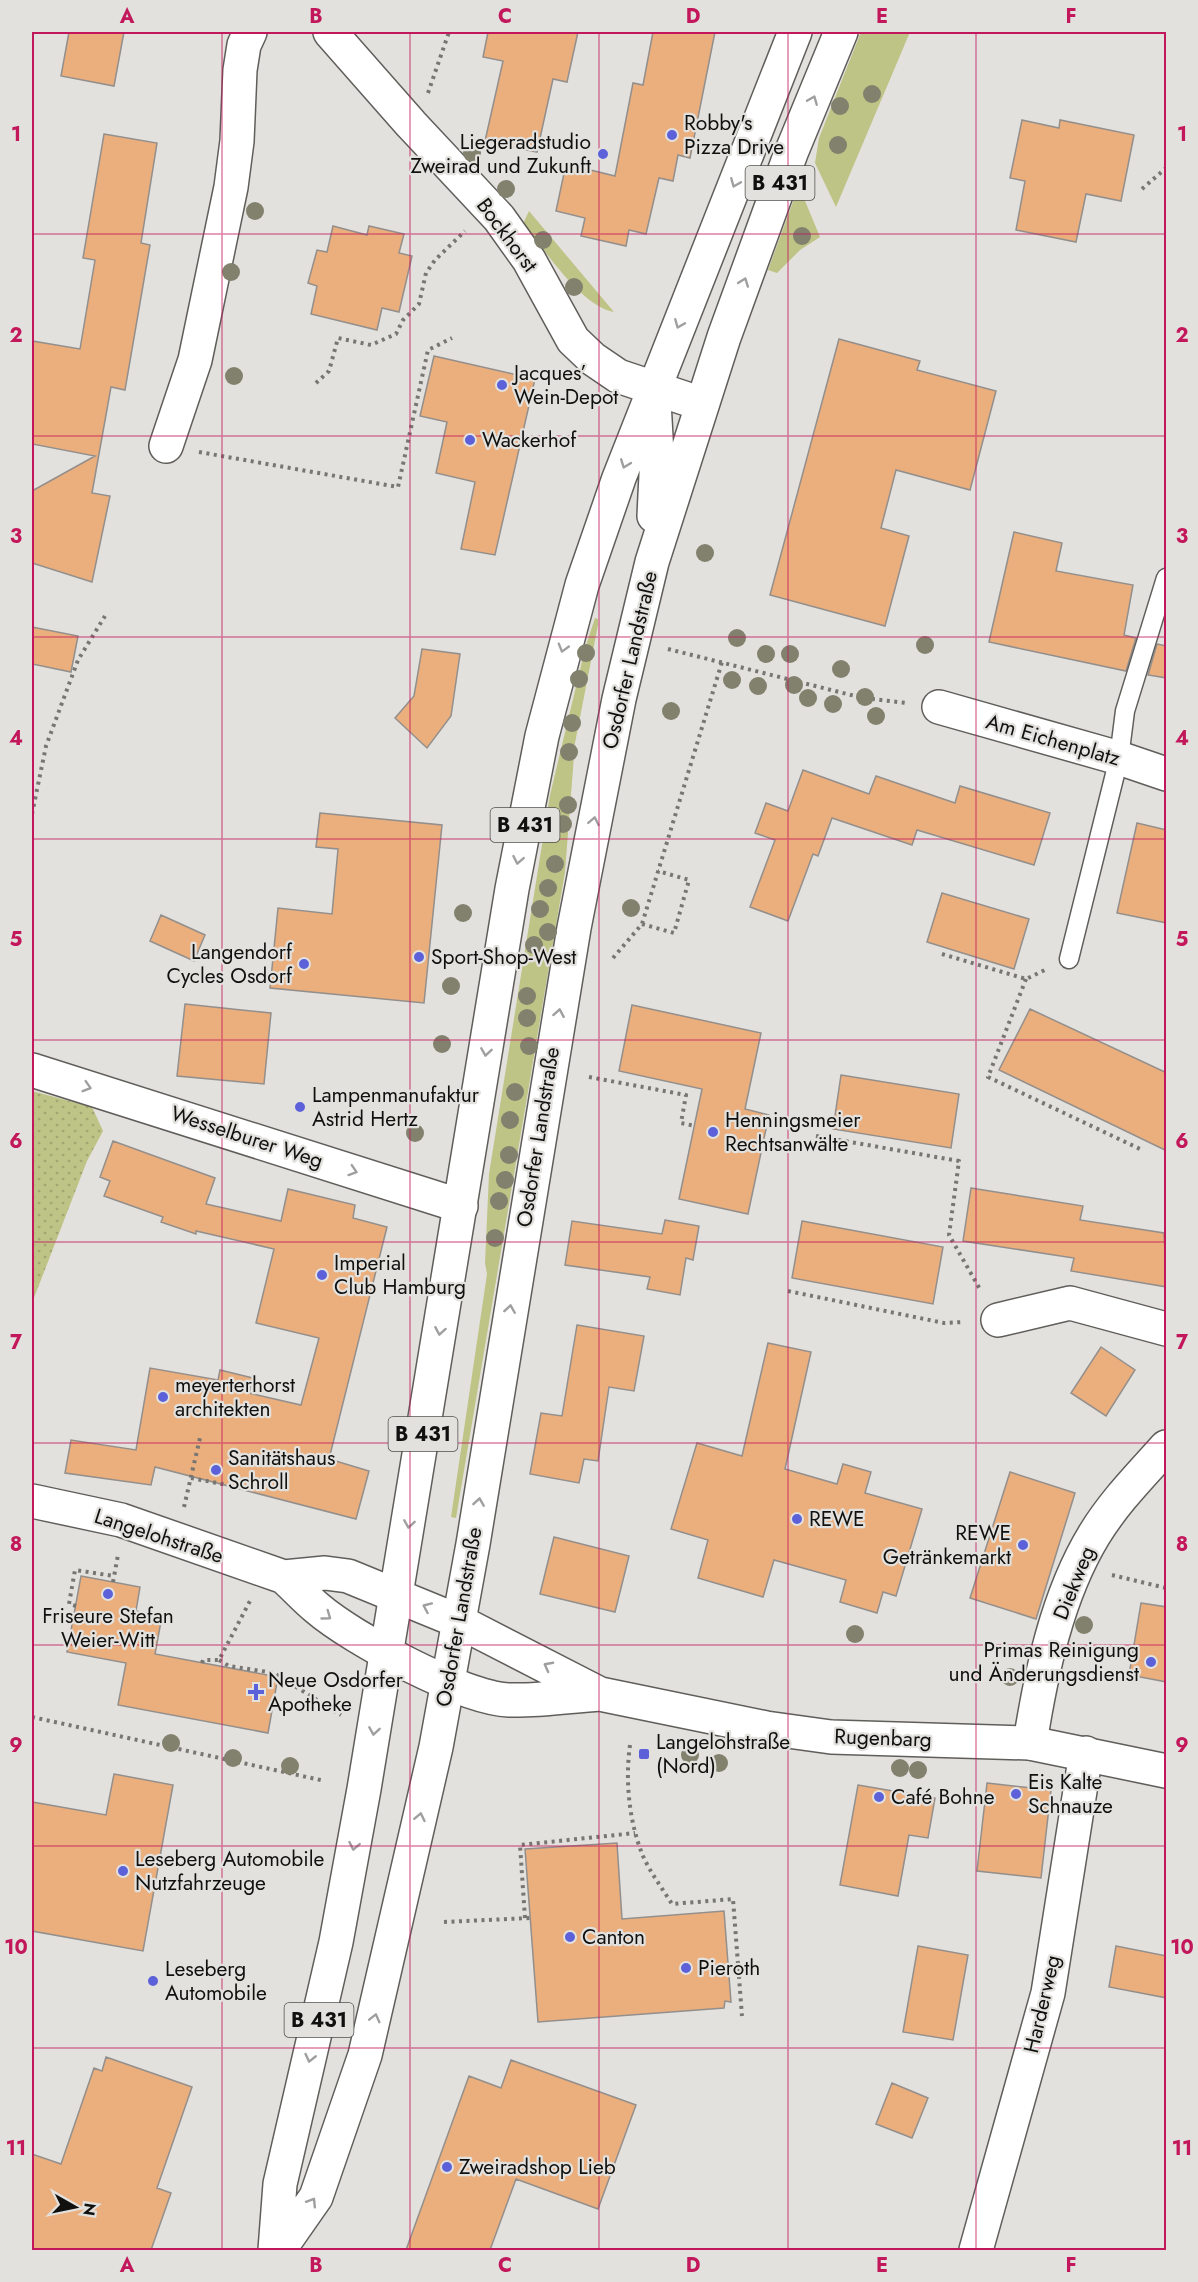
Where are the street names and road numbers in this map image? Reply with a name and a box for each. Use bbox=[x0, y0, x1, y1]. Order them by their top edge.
road number: B 431 bbox=[746, 166, 814, 200]
street label: Bockhorst bbox=[469, 192, 545, 278]
street label: Osdorfer Landstraße bbox=[595, 568, 665, 752]
street label: Am Eichenplatz bbox=[983, 707, 1124, 774]
road number: B 431 bbox=[490, 808, 560, 842]
street label: Osdorfer Landstraße bbox=[509, 1045, 567, 1229]
street label: Wesselburer Weg bbox=[167, 1098, 327, 1176]
road number: B 431 bbox=[388, 1417, 458, 1451]
street label: Langelohstraße bbox=[91, 1501, 228, 1571]
street label: Osdorfer Landstraße bbox=[428, 1525, 490, 1709]
street label: Diekweg bbox=[1046, 1542, 1102, 1624]
street label: Rugenbarg bbox=[834, 1721, 932, 1755]
street label: Harderweg bbox=[1016, 1952, 1068, 2056]
road number: B 431 bbox=[284, 2003, 354, 2037]

